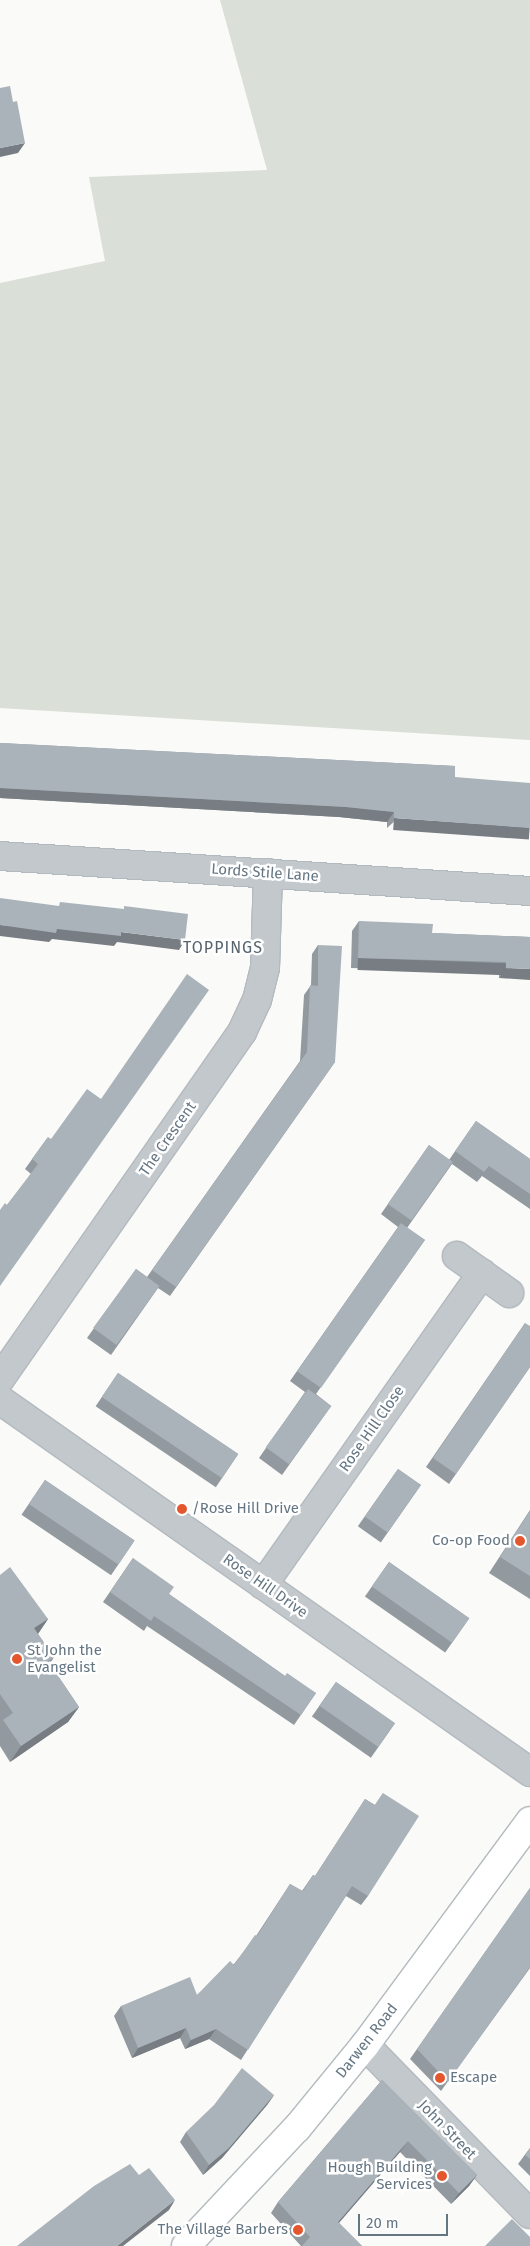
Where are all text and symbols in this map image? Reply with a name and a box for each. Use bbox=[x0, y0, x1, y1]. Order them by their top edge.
street label: Lords Stile Lane bbox=[211, 860, 319, 886]
district label: TOPPINGS bbox=[182, 938, 264, 958]
street label: The Crescent bbox=[136, 1098, 200, 1180]
street label: Rose Hill Close bbox=[336, 1383, 408, 1475]
place label: /Rose Hill Drive bbox=[192, 1500, 299, 1518]
marker: /Rose Hill Drive bbox=[176, 1503, 188, 1515]
place label: Co-op Food bbox=[432, 1532, 510, 1550]
marker: Co-op Food bbox=[514, 1535, 526, 1547]
street label: Rose Hill Drive bbox=[219, 1550, 311, 1622]
place label: St John the Evangelist bbox=[27, 1641, 102, 1676]
marker: St John the Evangelist bbox=[11, 1653, 23, 1665]
street label: Darwen Road bbox=[332, 2000, 402, 2082]
place label: Escape bbox=[450, 2069, 497, 2087]
marker: Escape bbox=[434, 2072, 446, 2084]
street label: John Street bbox=[414, 2097, 480, 2163]
place label: Hough Building Services bbox=[328, 2158, 432, 2193]
marker: Hough Building Services bbox=[436, 2170, 448, 2182]
scale bar bbox=[360, 2204, 450, 2236]
text: 20 m bbox=[366, 2214, 399, 2232]
place label: The Village Barbers bbox=[158, 2221, 288, 2239]
marker: The Village Barbers bbox=[292, 2224, 304, 2236]

